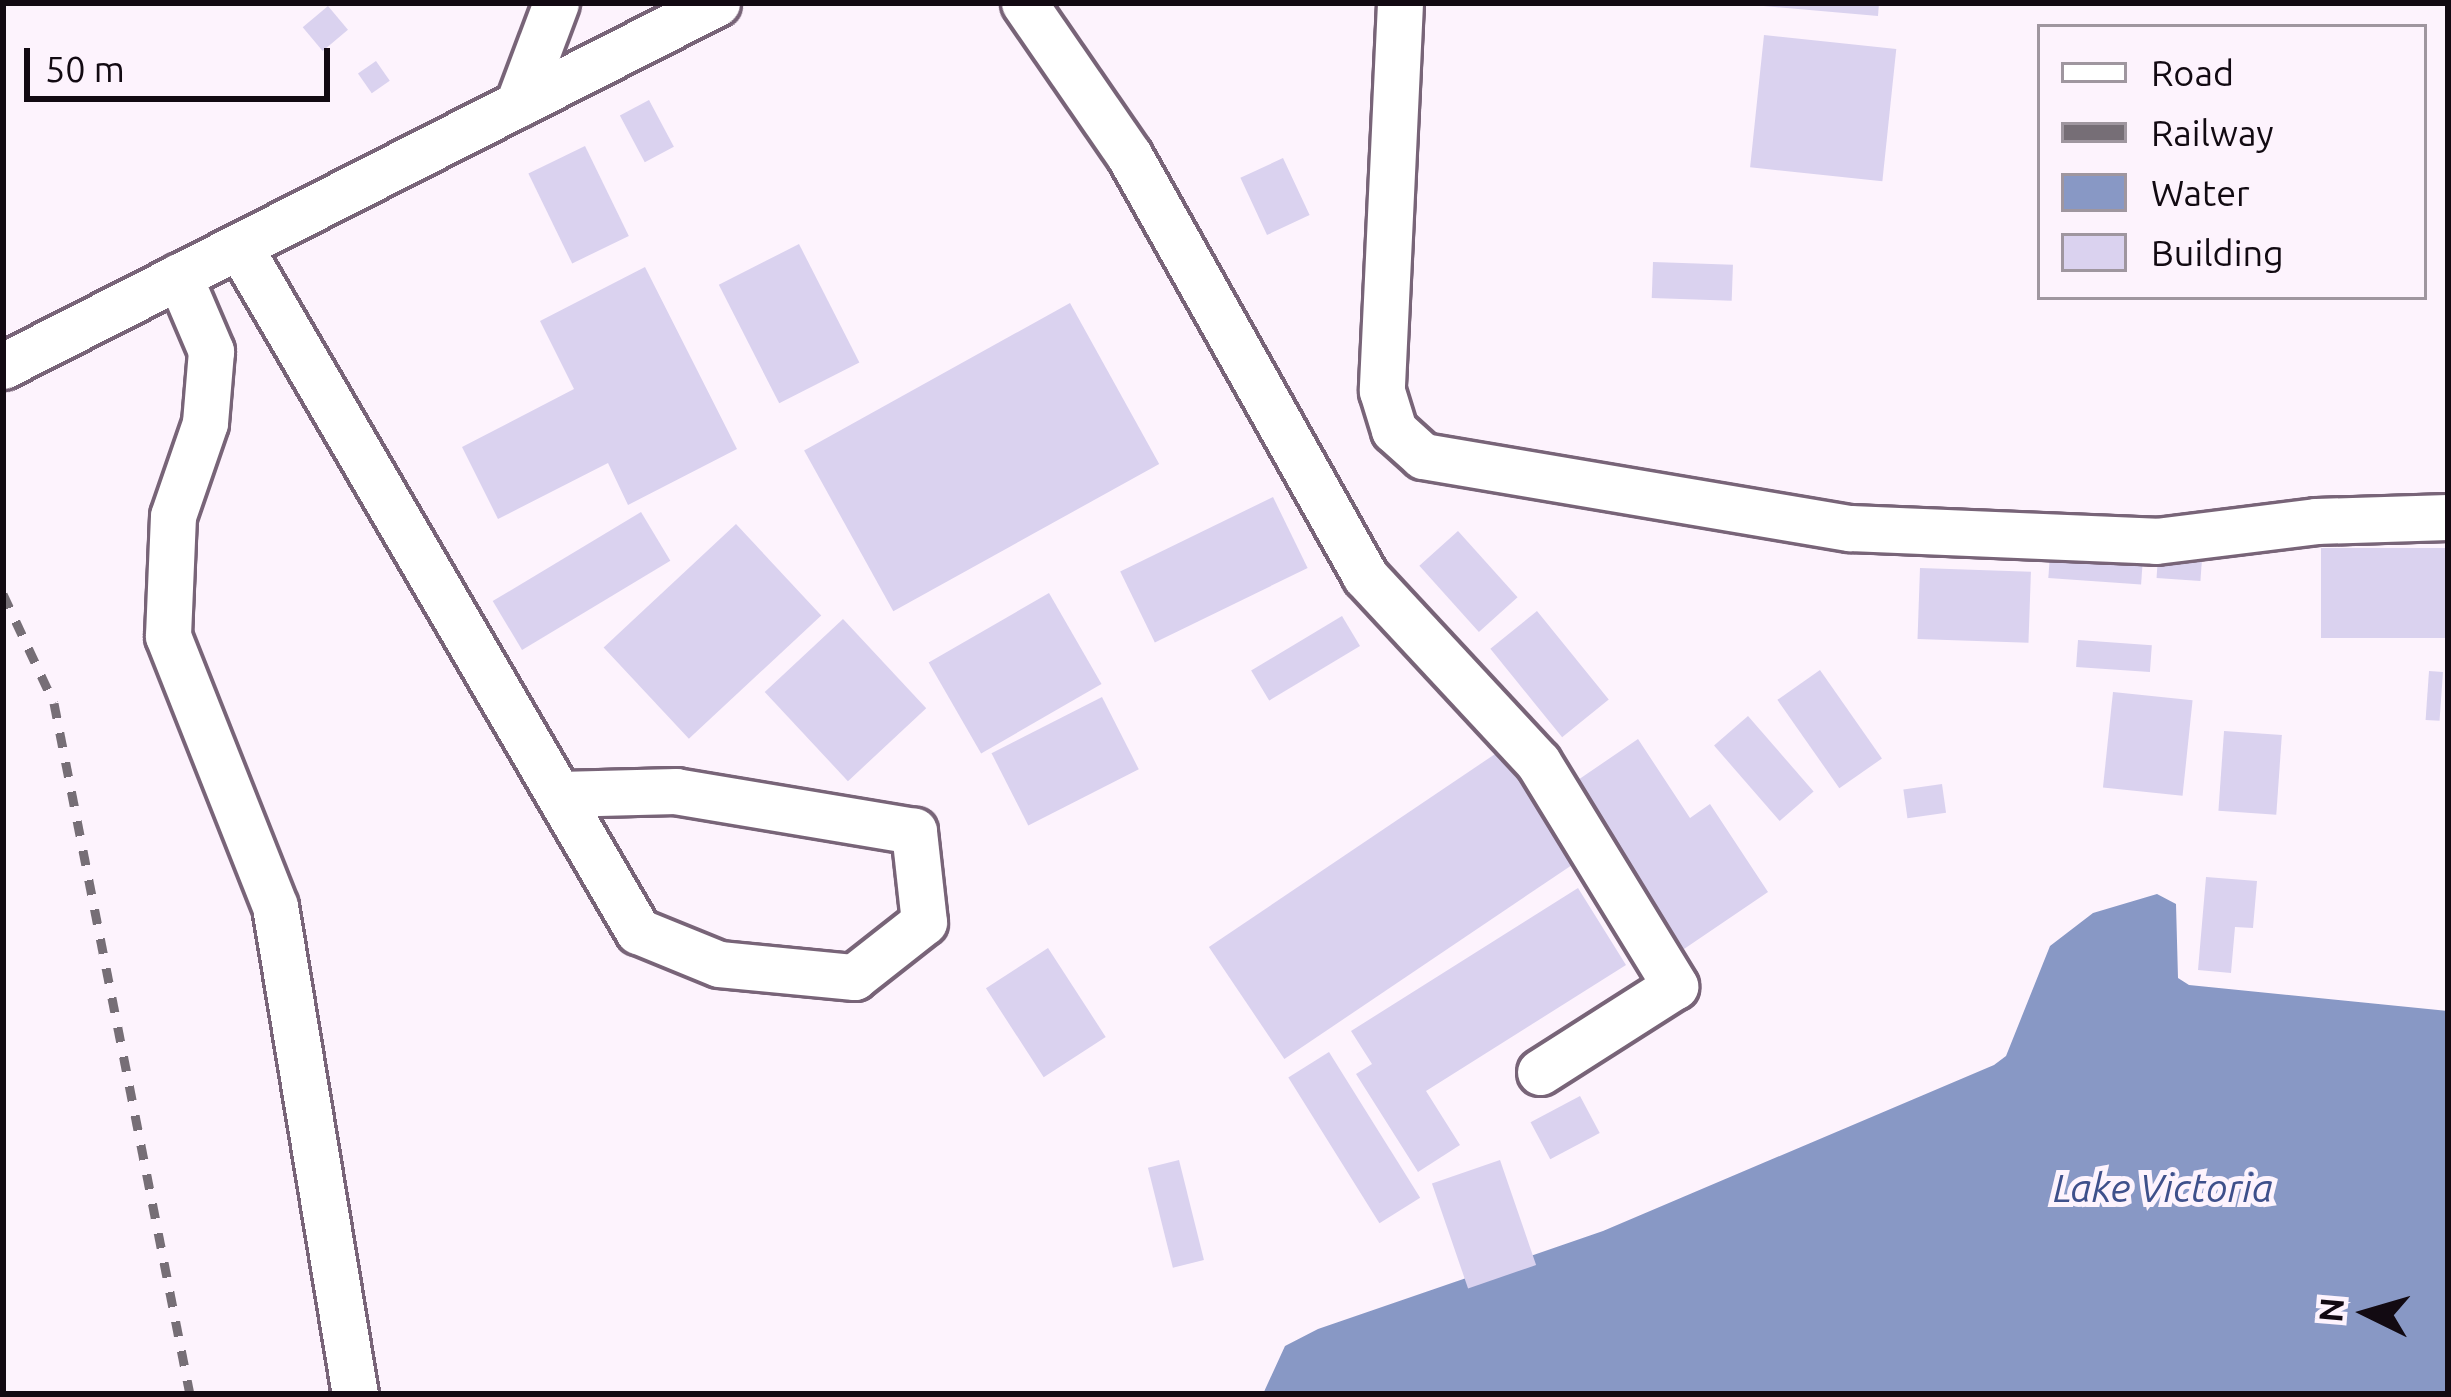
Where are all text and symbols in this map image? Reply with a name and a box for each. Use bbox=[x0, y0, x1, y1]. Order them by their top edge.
scale bar bbox=[30, 24, 336, 98]
legend bbox=[2037, 24, 2427, 300]
text: 50 m bbox=[45, 48, 125, 89]
text: Road bbox=[2151, 52, 2234, 93]
text: Railway bbox=[2151, 112, 2274, 153]
text: Water bbox=[2151, 172, 2250, 213]
text: Building bbox=[2151, 232, 2284, 273]
water label: Lake Victoria bbox=[2053, 1165, 2273, 1211]
north arrow bbox=[2307, 1253, 2427, 1373]
text: N bbox=[2311, 1296, 2350, 1324]

